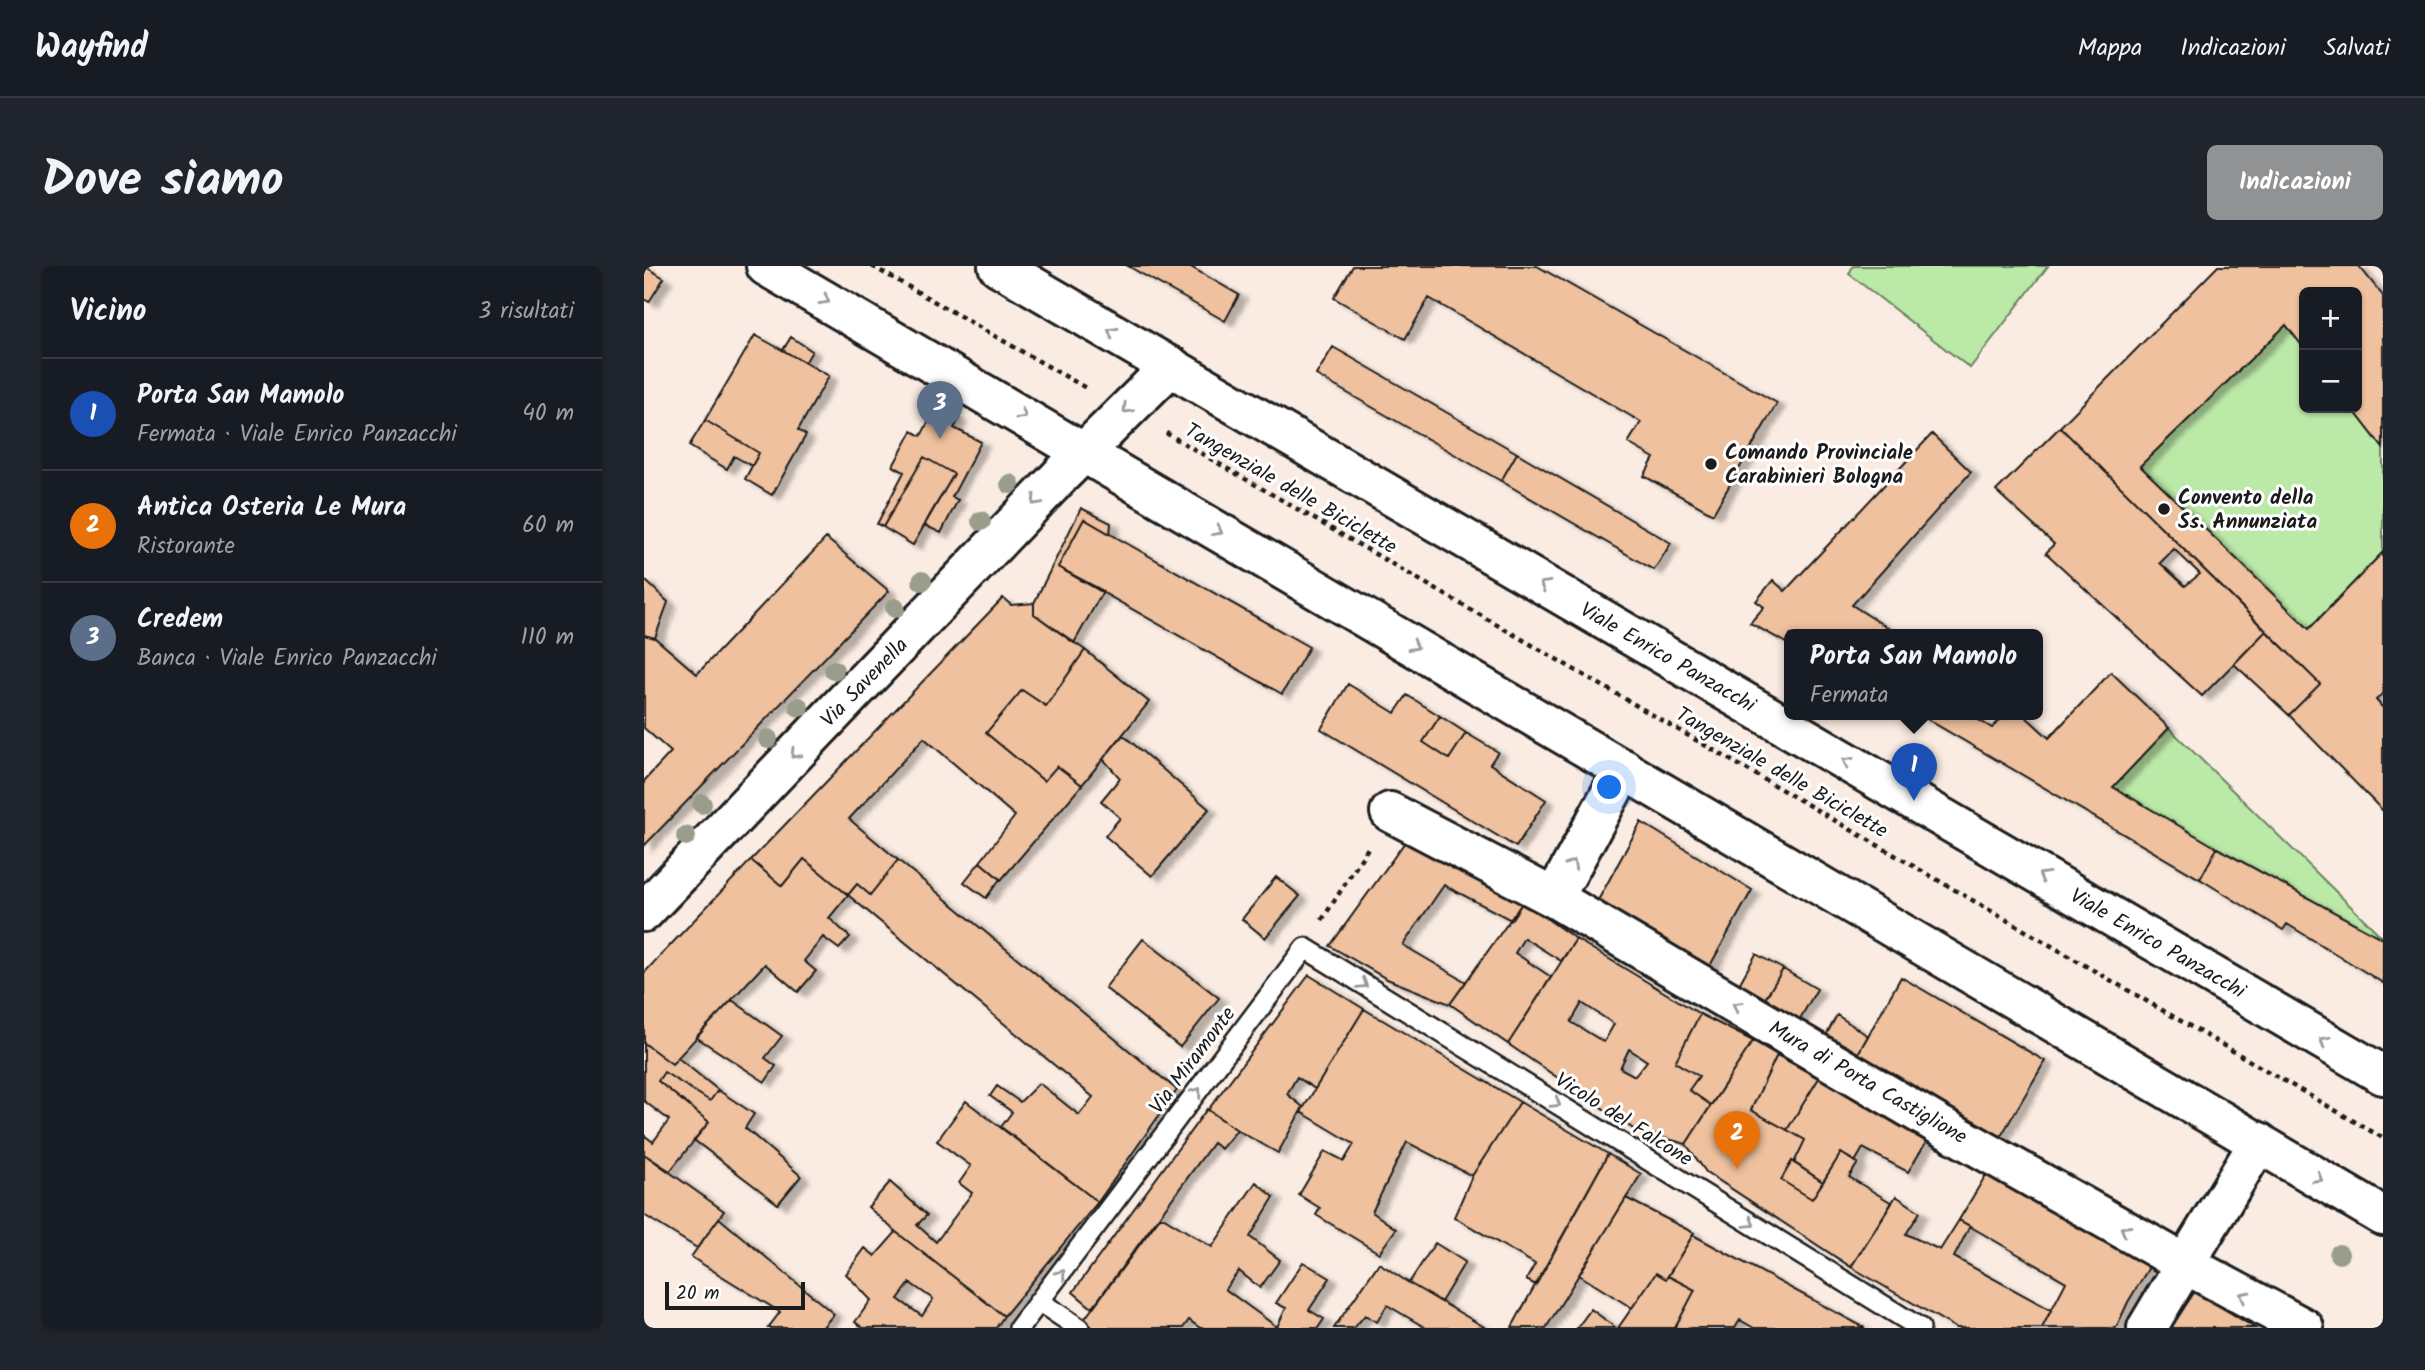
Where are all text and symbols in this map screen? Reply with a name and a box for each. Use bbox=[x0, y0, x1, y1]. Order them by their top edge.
text: Wayfind bbox=[35, 22, 148, 75]
text: Mappa bbox=[2078, 29, 2142, 68]
text: Indicazioni bbox=[2180, 29, 2286, 68]
text: Salvati bbox=[2324, 29, 2390, 68]
text: Dove siamo bbox=[42, 143, 284, 221]
button: Indicazioni bbox=[2207, 145, 2383, 220]
map controls bbox=[2299, 287, 2362, 413]
button: + bbox=[2299, 287, 2362, 350]
text: Vicino bbox=[70, 288, 147, 336]
one-way arrow bbox=[818, 292, 831, 305]
text: 3 risultati bbox=[478, 294, 574, 330]
one-way arrow bbox=[1106, 327, 1119, 340]
button: − bbox=[2299, 350, 2362, 413]
text: Porta San Mamolo bbox=[137, 375, 344, 417]
pin: 3 bbox=[917, 381, 963, 439]
text: 1 bbox=[90, 396, 96, 432]
text: 40 m bbox=[522, 396, 574, 432]
one-way arrow bbox=[1123, 401, 1136, 414]
one-way arrow bbox=[1014, 407, 1027, 420]
street label: Tangenziale delle Biciclette bbox=[1178, 415, 1403, 564]
text: Fermata · Viale Enrico Panzacchi bbox=[137, 417, 457, 453]
place label: Comando Provinciale Carabinieri Bologna bbox=[1725, 437, 1913, 494]
marker: Comando Provinciale Carabinieri Bologna bbox=[1703, 456, 1719, 472]
place label: Convento della Ss. Annunziata bbox=[2178, 482, 2318, 539]
text: Antica Osteria Le Mura bbox=[137, 487, 406, 529]
one-way arrow bbox=[1032, 493, 1045, 506]
marker: Convento della Ss. Annunziata bbox=[2156, 501, 2172, 517]
text: 2 bbox=[86, 508, 100, 544]
text: 60 m bbox=[522, 508, 574, 544]
one-way arrow bbox=[1210, 523, 1223, 536]
text: Ristorante bbox=[137, 529, 235, 565]
one-way arrow bbox=[1539, 580, 1552, 593]
street label: Viale Enrico Panzacchi bbox=[1573, 594, 1762, 723]
text: Credem bbox=[137, 599, 223, 641]
text: 3 bbox=[87, 620, 99, 656]
text: 110 m bbox=[521, 620, 574, 656]
popup bbox=[1784, 629, 2043, 720]
street label: Via Savenella bbox=[813, 630, 917, 736]
text: Porta San Mamolo bbox=[1810, 636, 2017, 678]
one-way arrow bbox=[1407, 638, 1419, 651]
text: Banca · Viale Enrico Panzacchi bbox=[137, 641, 437, 677]
text: Fermata bbox=[1810, 678, 1889, 714]
street label: Tangenziale delle Biciclette bbox=[1669, 699, 1894, 848]
pin: 1 bbox=[1891, 743, 1937, 801]
one-way arrow bbox=[790, 746, 803, 759]
one-way arrow bbox=[1841, 757, 1854, 770]
your location bbox=[1592, 770, 1626, 804]
one-way arrow bbox=[1564, 859, 1578, 871]
one-way arrow bbox=[2038, 872, 2051, 885]
street label: Viale Enrico Panzacchi bbox=[2063, 880, 2252, 1009]
one-way arrow bbox=[1355, 975, 1368, 988]
street label: Via Miramonte bbox=[1142, 1000, 1245, 1122]
one-way arrow bbox=[1732, 1001, 1745, 1014]
street label: Mura di Porta Castiglione bbox=[1762, 1013, 1973, 1154]
one-way arrow bbox=[2319, 1036, 2332, 1049]
street label: Vicolo del Falcone bbox=[1548, 1065, 1699, 1176]
one-way arrow bbox=[1189, 1087, 1201, 1100]
one-way arrow bbox=[1549, 1095, 1562, 1108]
pin: 2 bbox=[1714, 1111, 1760, 1169]
one-way arrow bbox=[2310, 1169, 2323, 1182]
one-way arrow bbox=[1742, 1215, 1755, 1228]
one-way arrow bbox=[2120, 1225, 2133, 1238]
one-way arrow bbox=[1052, 1269, 1065, 1282]
scale bar bbox=[665, 1279, 805, 1311]
text: 20 m bbox=[676, 1279, 719, 1309]
one-way arrow bbox=[2238, 1290, 2251, 1304]

